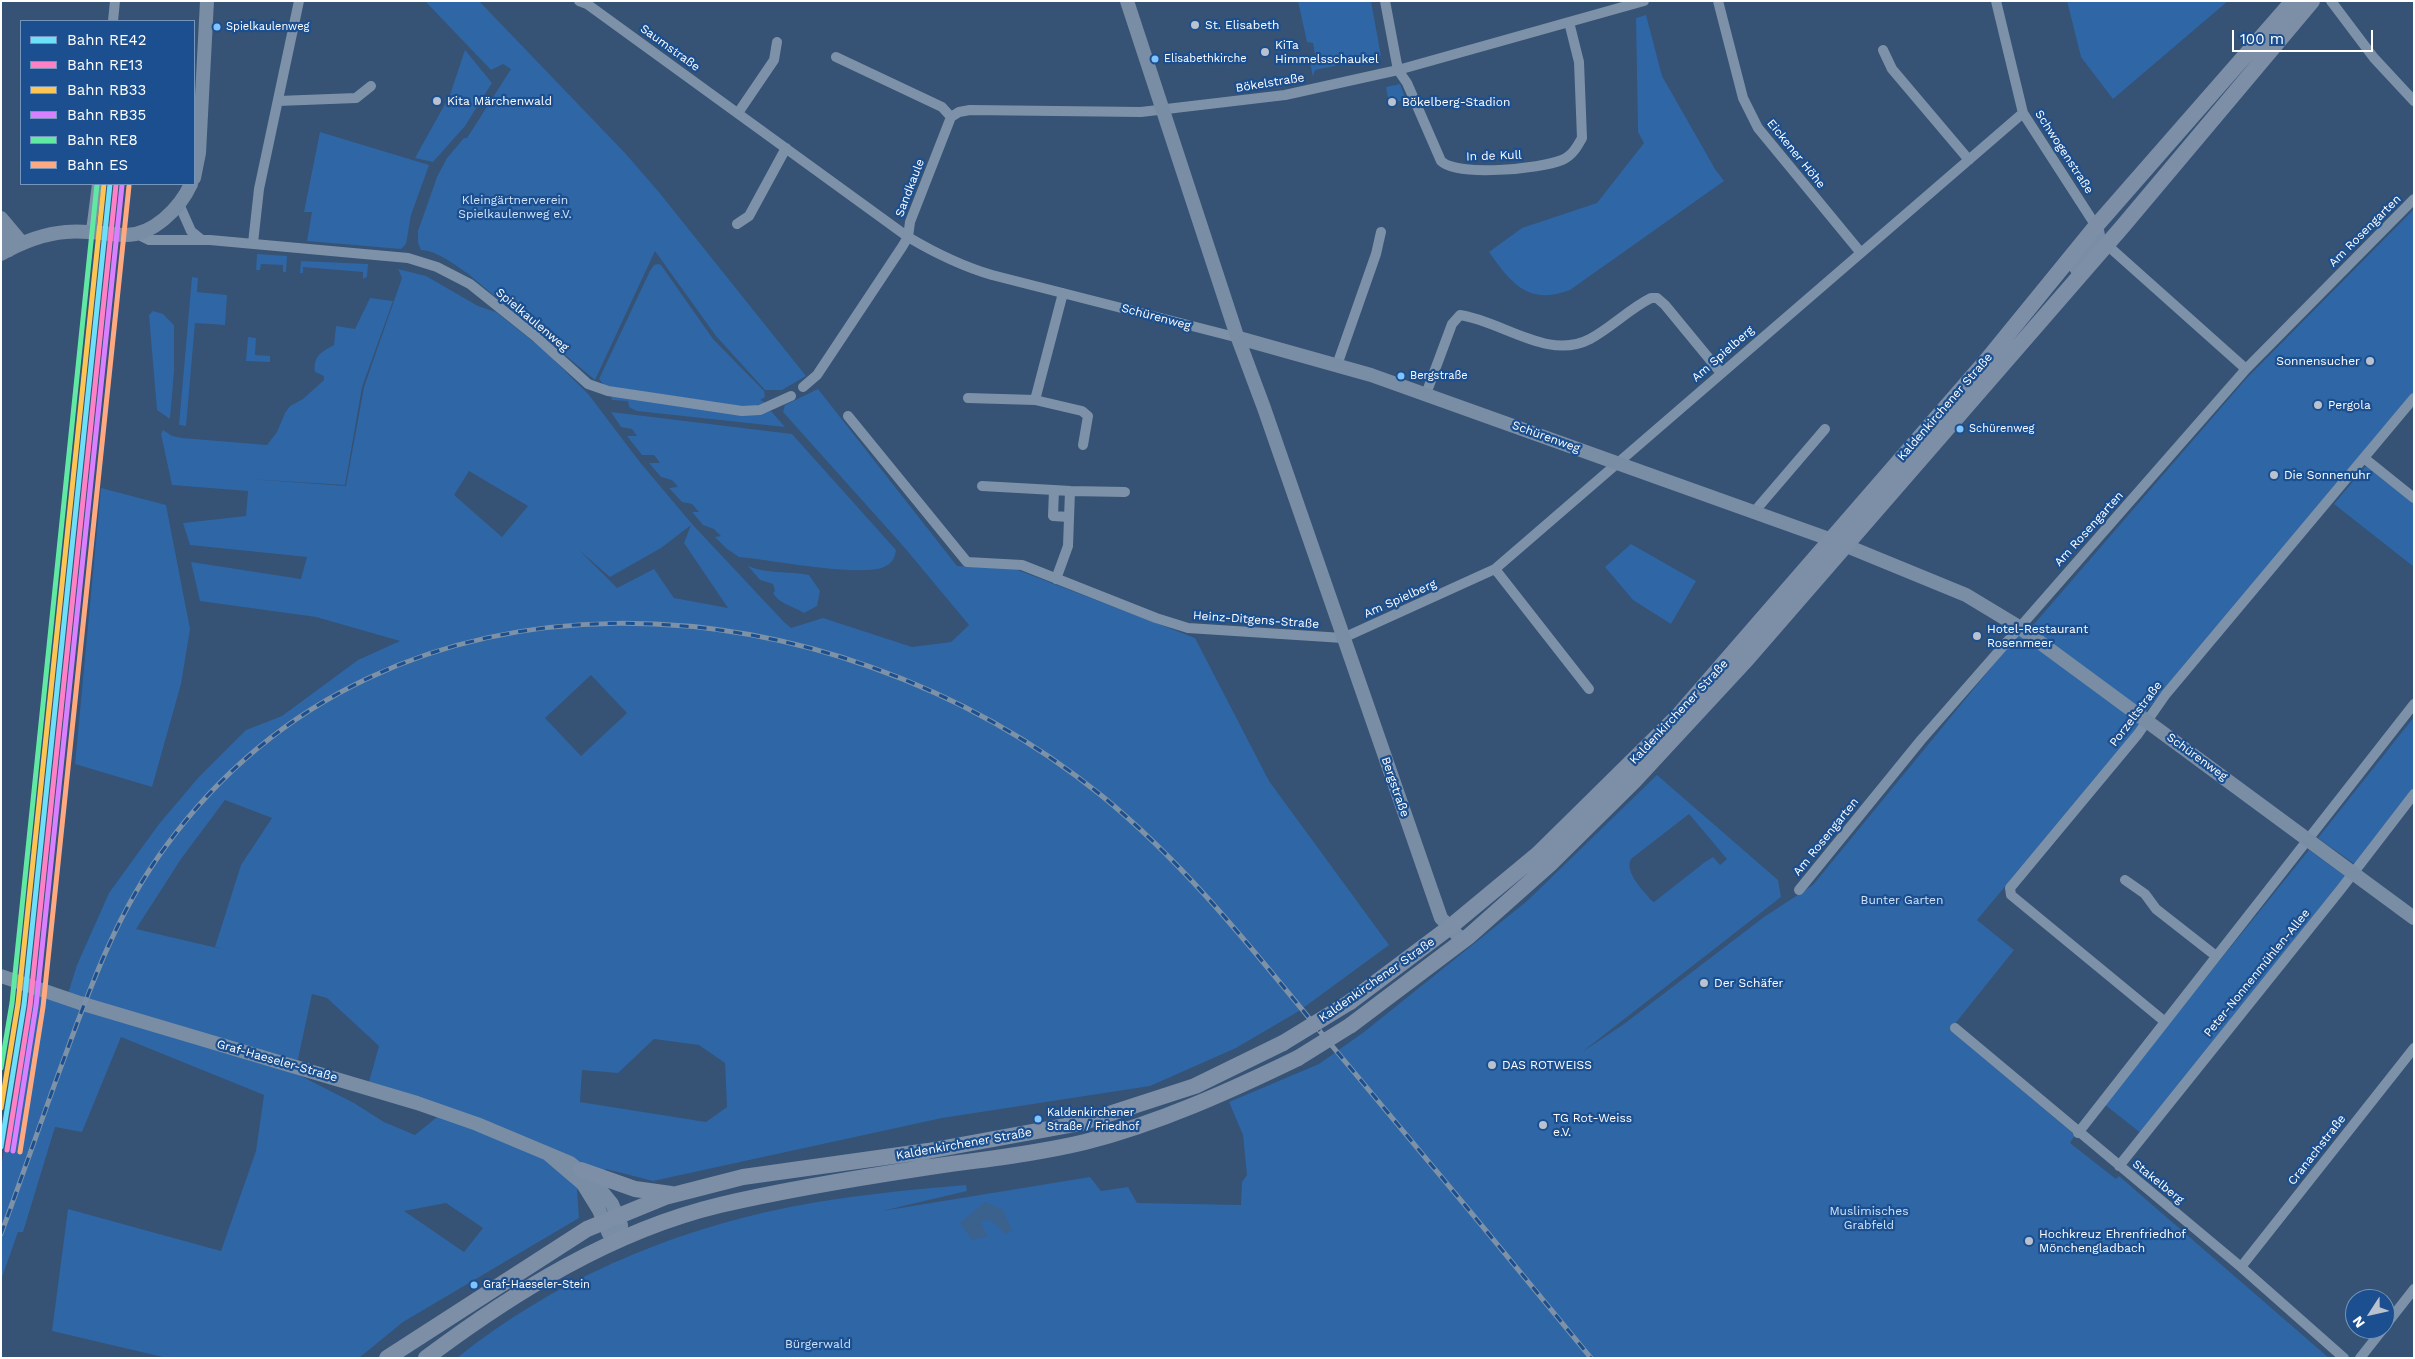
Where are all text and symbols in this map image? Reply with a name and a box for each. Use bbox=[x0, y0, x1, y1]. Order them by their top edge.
place label: St. Elisabeth bbox=[1205, 18, 1279, 32]
marker: St. Elisabeth bbox=[1189, 19, 1201, 31]
legend bbox=[20, 20, 195, 185]
place label: Spielkaulenweg bbox=[226, 20, 309, 34]
scale bar bbox=[2235, 20, 2376, 52]
street label: Saumstraße bbox=[637, 21, 703, 75]
marker: Spielkaulenweg bbox=[212, 22, 222, 32]
text: 100 m bbox=[2240, 30, 2284, 48]
text: Bahn RE42 bbox=[67, 31, 146, 49]
place label: KiTa Himmelsschaukel bbox=[1275, 38, 1379, 66]
marker: KiTa Himmelsschaukel bbox=[1259, 46, 1271, 58]
place label: Elisabethkirche bbox=[1164, 52, 1247, 66]
marker: Elisabethkirche bbox=[1150, 54, 1160, 64]
text: Bahn RE13 bbox=[67, 56, 143, 74]
street label: Bökelstraße bbox=[1235, 70, 1305, 96]
text: Bahn RB33 bbox=[67, 81, 146, 99]
place label: Kita Märchenwald bbox=[447, 94, 552, 108]
marker: Kita Märchenwald bbox=[431, 95, 443, 107]
place label: Bökelberg-Stadion bbox=[1402, 95, 1510, 109]
marker: Bökelberg-Stadion bbox=[1386, 96, 1398, 108]
text: Bahn RB35 bbox=[67, 106, 146, 124]
street label: Schwogenstraße bbox=[2032, 108, 2096, 196]
street label: Eickener Höhe bbox=[1764, 117, 1828, 191]
text: Bahn RE8 bbox=[67, 131, 138, 149]
street label: In de Kull bbox=[1466, 148, 1522, 164]
text: Bahn ES bbox=[67, 156, 128, 174]
street label: Sandkaule bbox=[892, 157, 928, 219]
street label: Am Rosengarten bbox=[2326, 192, 2404, 270]
park label: Kleingärtnerverein Spielkaulenweg e.V. bbox=[458, 193, 572, 221]
street label: Spielkaulenweg bbox=[493, 285, 571, 355]
street label: Schürenweg bbox=[1120, 301, 1192, 333]
street label: Am Spielberg bbox=[1689, 323, 1757, 385]
street label: Kaldenkirchener Straße bbox=[1894, 350, 1996, 464]
place label: Sonnensucher bbox=[2276, 354, 2360, 368]
marker: Sonnensucher bbox=[2364, 355, 2376, 367]
place label: Bergstraße bbox=[1410, 369, 1468, 383]
marker: Bergstraße bbox=[1396, 371, 1406, 381]
place label: Pergola bbox=[2328, 398, 2371, 412]
marker: Pergola bbox=[2312, 399, 2324, 411]
street label: Schürenweg bbox=[1510, 418, 1582, 456]
place label: Schürenweg bbox=[1969, 422, 2034, 436]
marker: Schürenweg bbox=[1955, 424, 1965, 434]
place label: Die Sonnenuhr bbox=[2284, 468, 2371, 482]
marker: Die Sonnenuhr bbox=[2268, 469, 2280, 481]
street label: Am Rosengarten bbox=[2051, 488, 2127, 570]
street label: Am Spielberg bbox=[1362, 577, 1438, 621]
street label: Heinz-Ditgens-Straße bbox=[1192, 608, 1320, 632]
place label: Hotel-Restaurant Rosenmeer bbox=[1987, 622, 2088, 650]
marker: Hotel-Restaurant Rosenmeer bbox=[1971, 630, 1983, 642]
street label: Kaldenkirchener Straße bbox=[1627, 657, 1731, 767]
street label: Porzeltstraße bbox=[2107, 678, 2165, 750]
street label: Schürenweg bbox=[2164, 730, 2230, 784]
street label: Bergstraße bbox=[1378, 755, 1412, 819]
street label: Am Rosengarten bbox=[1790, 795, 1862, 879]
park label: Bunter Garten bbox=[1861, 893, 1943, 907]
street label: Peter-Nonnenmühlen-Allee bbox=[2201, 906, 2313, 1040]
street label: Kaldenkirchener Straße bbox=[1316, 935, 1438, 1025]
place label: Der Schäfer bbox=[1714, 976, 1784, 990]
marker: Der Schäfer bbox=[1698, 977, 1710, 989]
street label: Graf-Haeseler-Straße bbox=[215, 1037, 339, 1085]
place label: DAS ROTWEISS bbox=[1502, 1058, 1592, 1072]
marker: DAS ROTWEISS bbox=[1486, 1059, 1498, 1071]
place label: Kaldenkirchener Straße / Friedhof bbox=[1047, 1106, 1139, 1132]
place label: TG Rot-Weiss e.V. bbox=[1553, 1111, 1632, 1139]
street label: Cranachstraße bbox=[2285, 1112, 2349, 1188]
marker: Kaldenkirchener Straße / Friedhof bbox=[1033, 1114, 1043, 1124]
marker: TG Rot-Weiss e.V. bbox=[1537, 1119, 1549, 1131]
street label: Kaldenkirchener Straße bbox=[895, 1125, 1033, 1163]
street label: Stakelberg bbox=[2129, 1157, 2187, 1207]
park label: Muslimisches Grabfeld bbox=[1829, 1204, 1909, 1232]
place label: Hochkreuz Ehrenfriedhof Mönchengladbach bbox=[2039, 1227, 2186, 1255]
marker: Hochkreuz Ehrenfriedhof Mönchengladbach bbox=[2023, 1235, 2035, 1247]
place label: Graf-Haeseler-Stein bbox=[483, 1278, 590, 1292]
marker: Graf-Haeseler-Stein bbox=[469, 1280, 479, 1290]
north arrow bbox=[2345, 1289, 2395, 1339]
text: N bbox=[2349, 1313, 2368, 1331]
park label: Bürgerwald bbox=[785, 1337, 851, 1351]

